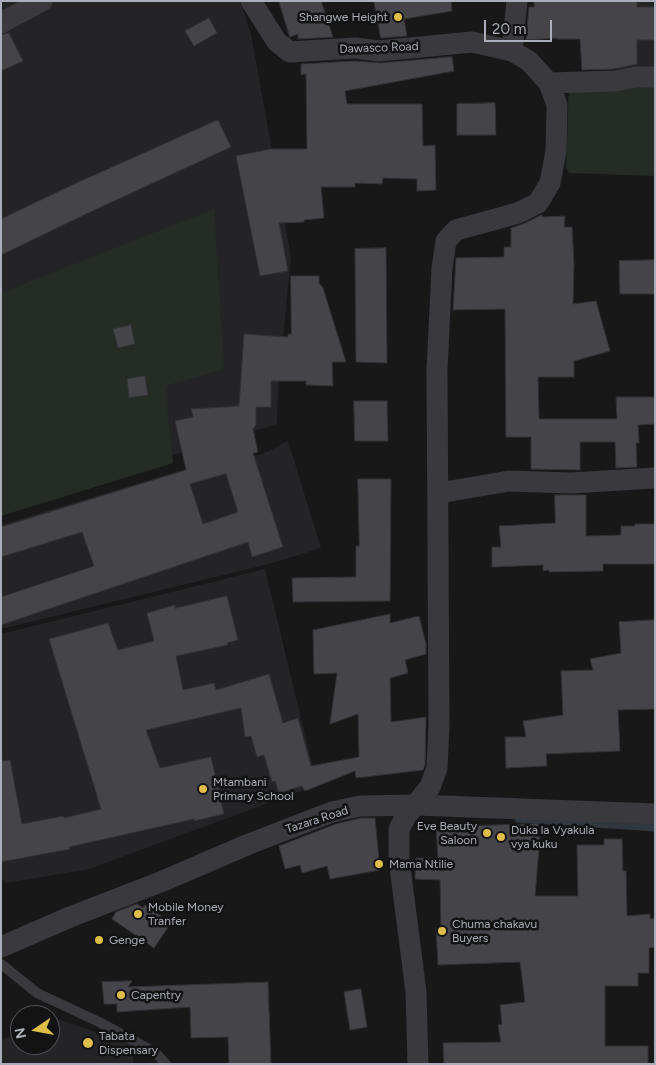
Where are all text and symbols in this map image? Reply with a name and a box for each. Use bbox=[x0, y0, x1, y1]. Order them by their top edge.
place label: Shangwe Height bbox=[299, 10, 388, 24]
scale bar bbox=[486, 10, 554, 42]
marker: Shangwe Height bbox=[392, 11, 404, 23]
text: 20 m bbox=[492, 20, 526, 38]
street label: Dawasco Road bbox=[339, 39, 419, 57]
place label: Mtambani Primary School bbox=[213, 775, 294, 803]
marker: Mtambani Primary School bbox=[197, 783, 209, 795]
street label: Tazara Road bbox=[284, 803, 350, 837]
place label: Eve Beauty Saloon bbox=[417, 819, 477, 847]
place label: Duka la Vyakula vya kuku bbox=[511, 823, 594, 851]
marker: Eve Beauty Saloon bbox=[481, 827, 493, 839]
marker: Duka la Vyakula vya kuku bbox=[495, 831, 507, 843]
place label: Mama Ntilie bbox=[389, 857, 453, 871]
marker: Mama Ntilie bbox=[373, 858, 385, 870]
place label: Mobile Money Tranfer bbox=[148, 900, 224, 928]
marker: Mobile Money Tranfer bbox=[132, 908, 144, 920]
place label: Chuma chakavu Buyers bbox=[452, 917, 537, 945]
marker: Chuma chakavu Buyers bbox=[436, 925, 448, 937]
place label: Genge bbox=[109, 933, 145, 947]
marker: Genge bbox=[93, 934, 105, 946]
place label: Capentry bbox=[131, 988, 181, 1002]
marker: Capentry bbox=[115, 989, 127, 1001]
north arrow bbox=[10, 1005, 60, 1055]
text: N bbox=[11, 1026, 30, 1040]
place label: Tabata Dispensary bbox=[99, 1029, 158, 1057]
marker: Tabata Dispensary bbox=[81, 1036, 95, 1050]

